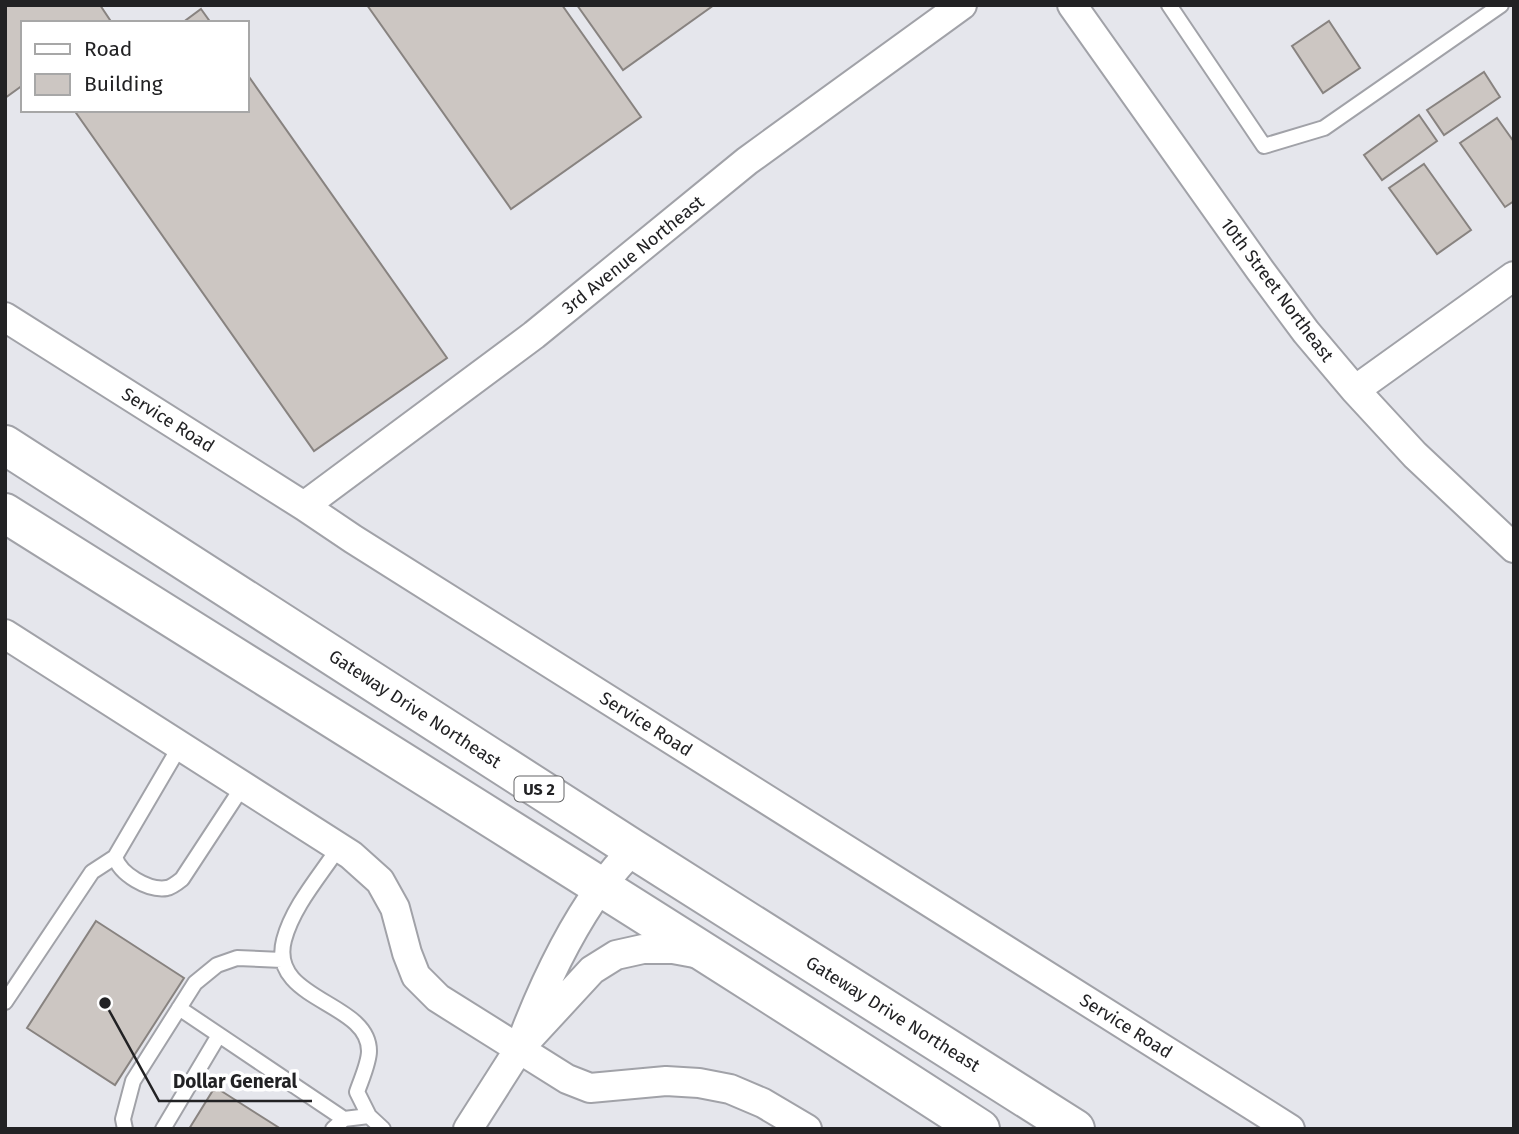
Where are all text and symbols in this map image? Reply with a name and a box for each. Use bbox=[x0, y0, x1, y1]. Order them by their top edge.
legend bbox=[21, 21, 248, 112]
text: Road bbox=[84, 36, 132, 62]
text: Building bbox=[84, 71, 163, 97]
street label: 3rd Avenue Northeast bbox=[558, 191, 709, 319]
street label: 10th Street Northeast bbox=[1216, 214, 1339, 367]
street label: Service Road bbox=[118, 383, 218, 457]
street label: Gateway Drive Northeast bbox=[325, 645, 506, 773]
street label: Service Road bbox=[596, 687, 696, 761]
road number: US 2 bbox=[514, 776, 564, 802]
street label: Gateway Drive Northeast bbox=[802, 951, 984, 1077]
street label: Service Road bbox=[1076, 989, 1176, 1063]
callout: Dollar General bbox=[159, 1061, 312, 1101]
text: Dollar General bbox=[173, 1070, 297, 1093]

